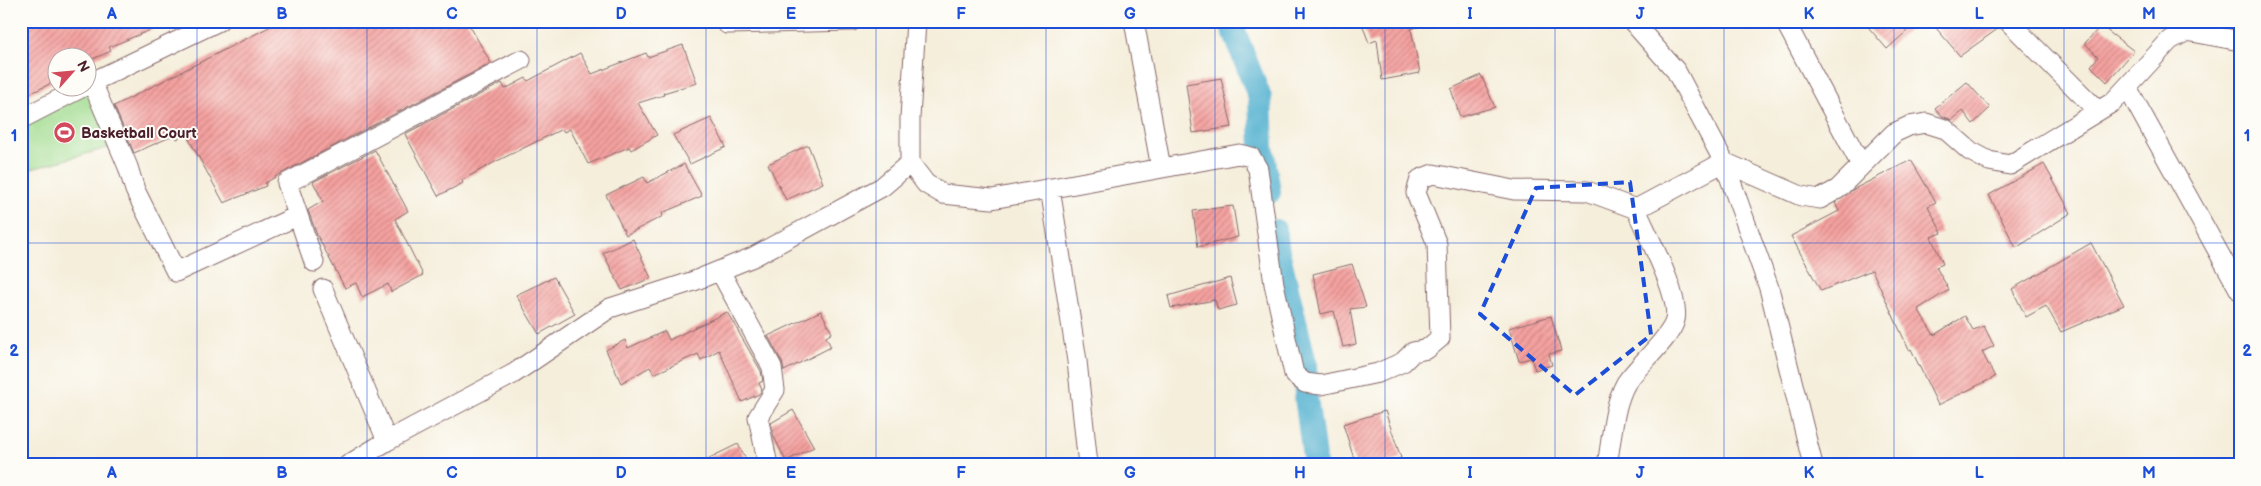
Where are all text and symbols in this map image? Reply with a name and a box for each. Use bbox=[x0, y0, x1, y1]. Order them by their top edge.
text: A bbox=[106, 5, 117, 24]
text: B bbox=[276, 5, 288, 24]
text: C bbox=[446, 5, 458, 24]
text: D bbox=[615, 5, 627, 24]
text: E bbox=[786, 5, 796, 24]
text: F bbox=[956, 5, 966, 24]
text: G bbox=[1124, 5, 1136, 24]
text: H bbox=[1294, 5, 1306, 24]
text: I bbox=[1467, 5, 1473, 24]
text: J bbox=[1636, 5, 1645, 24]
text: K bbox=[1804, 5, 1815, 24]
text: L bbox=[1974, 5, 1984, 24]
text: M bbox=[2142, 5, 2156, 24]
north arrow bbox=[48, 48, 98, 98]
text: N bbox=[73, 58, 93, 75]
sports icon: Basketball Court bbox=[53, 121, 77, 145]
place label: Basketball Court bbox=[81, 124, 197, 143]
text: 1 bbox=[11, 127, 17, 146]
text: 1 bbox=[2244, 127, 2250, 146]
text: 2 bbox=[9, 342, 19, 361]
text: 2 bbox=[2242, 342, 2252, 361]
text: A bbox=[106, 464, 117, 483]
text: B bbox=[276, 464, 288, 483]
text: C bbox=[446, 464, 458, 483]
text: D bbox=[615, 464, 627, 483]
text: E bbox=[786, 464, 796, 483]
text: F bbox=[956, 464, 966, 483]
text: G bbox=[1124, 464, 1136, 483]
text: H bbox=[1294, 464, 1306, 483]
text: I bbox=[1467, 464, 1473, 483]
text: J bbox=[1636, 464, 1645, 483]
text: K bbox=[1804, 464, 1815, 483]
text: L bbox=[1974, 464, 1984, 483]
text: M bbox=[2142, 464, 2156, 483]

